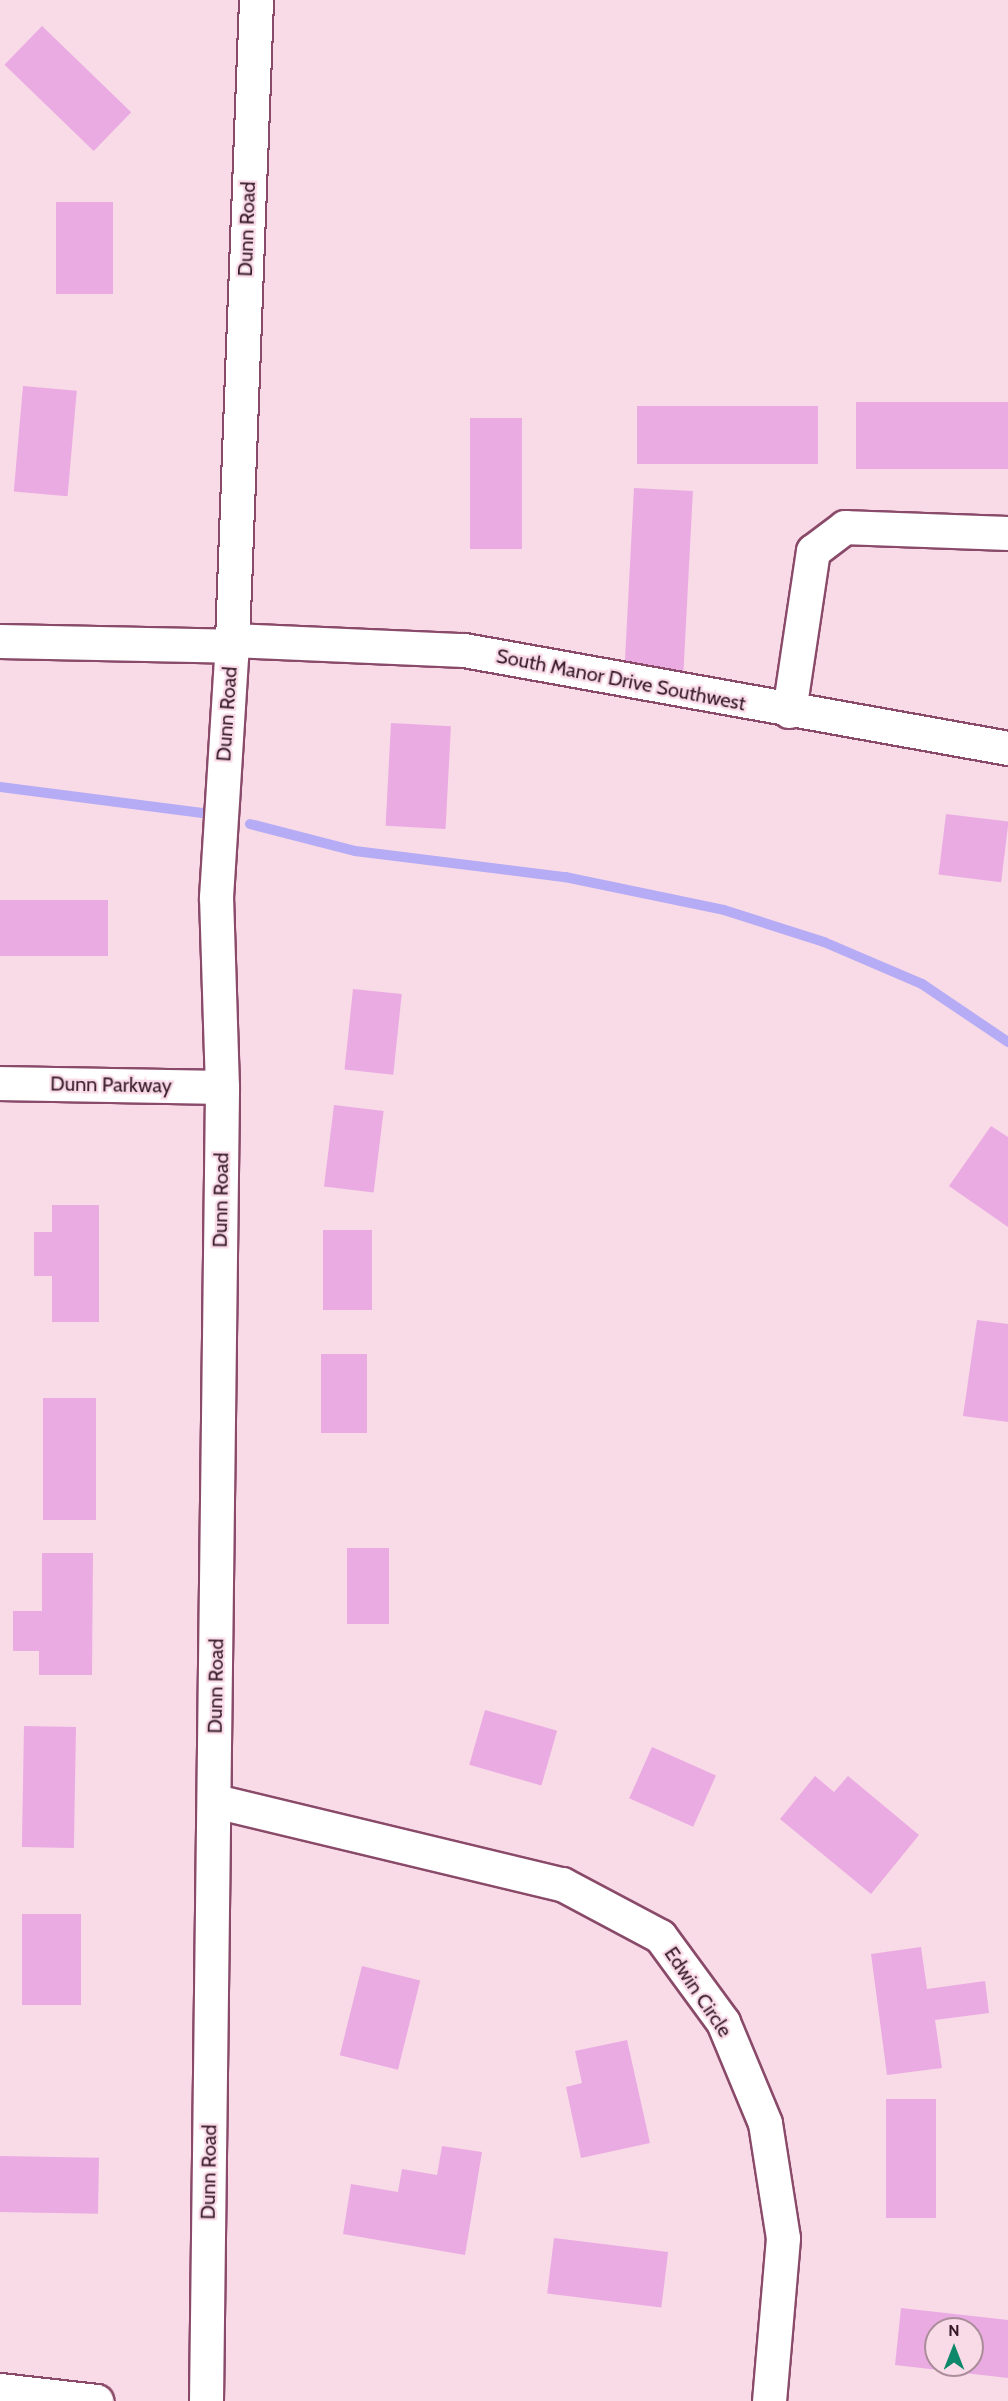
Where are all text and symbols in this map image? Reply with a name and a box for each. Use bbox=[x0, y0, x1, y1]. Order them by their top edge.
street label: Dunn Road bbox=[233, 181, 261, 277]
street label: South Manor Drive Southwest bbox=[494, 644, 748, 716]
street label: Dunn Road bbox=[212, 666, 242, 762]
street label: Dunn Parkway bbox=[50, 1072, 172, 1098]
street label: Dunn Road bbox=[208, 1152, 234, 1248]
street label: Dunn Road bbox=[203, 1638, 229, 1734]
street label: Edwin Circle bbox=[659, 1942, 737, 2042]
street label: Dunn Road bbox=[196, 2124, 222, 2220]
north arrow bbox=[924, 2317, 984, 2377]
text: N bbox=[948, 2321, 960, 2340]

